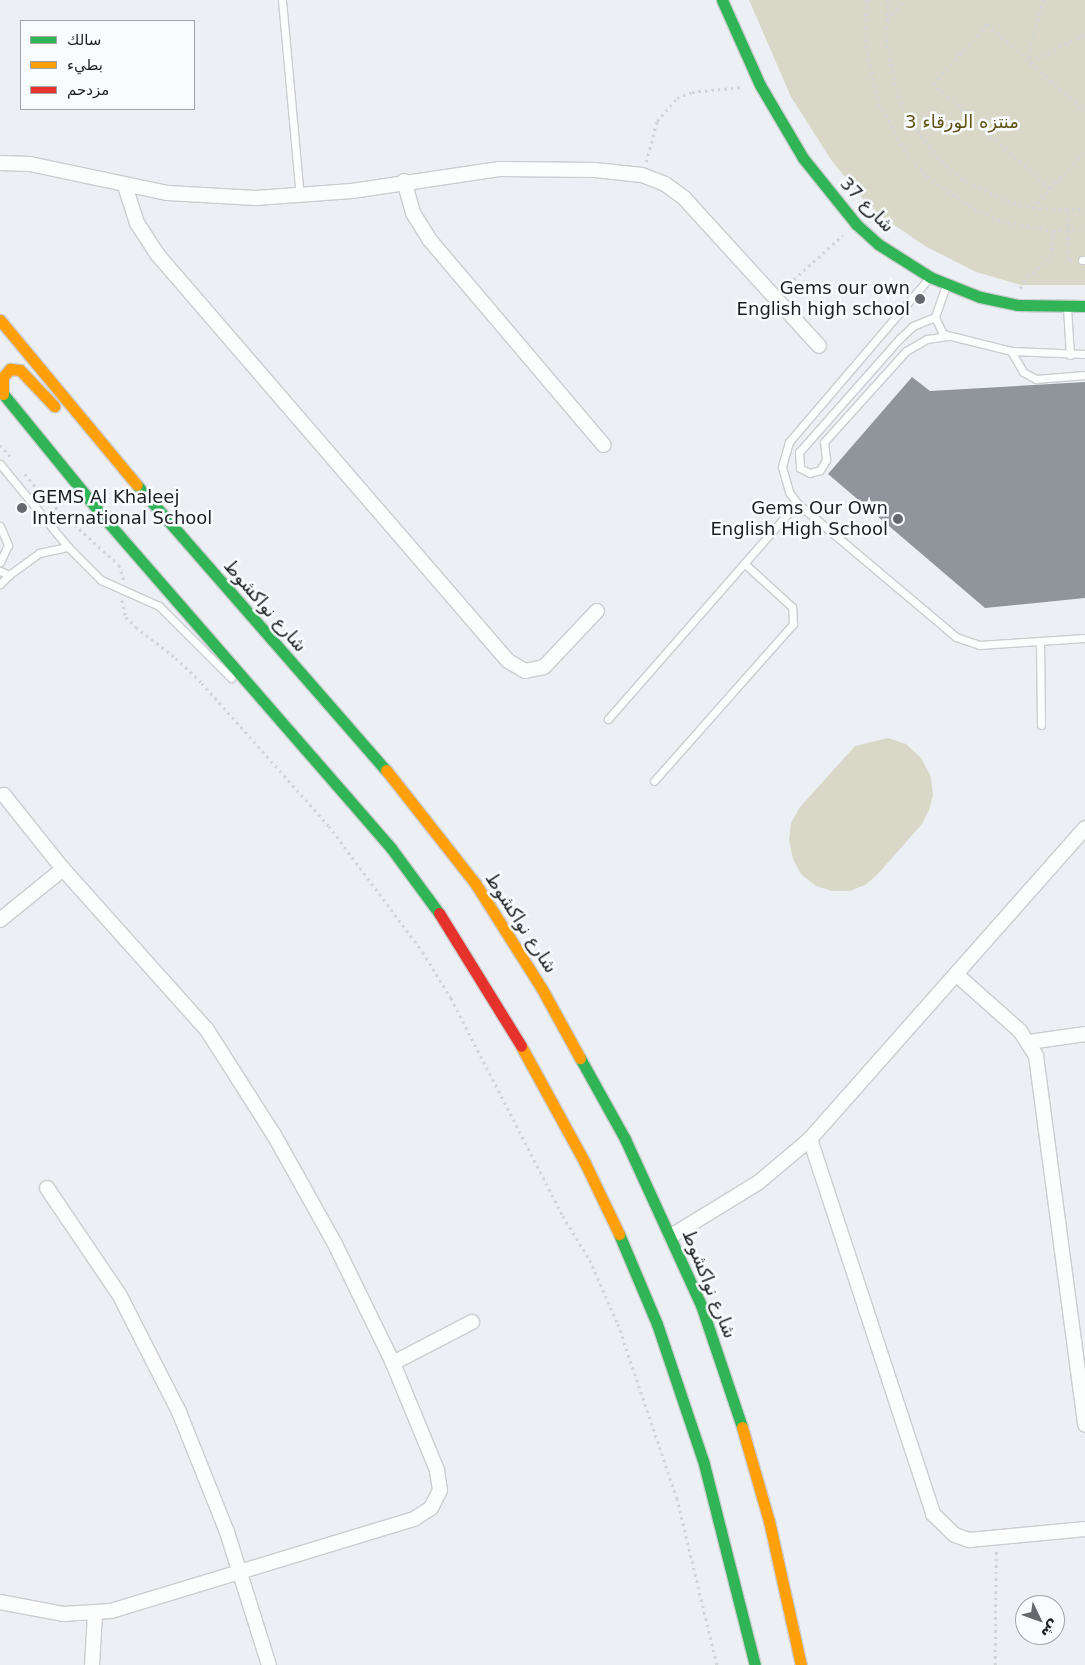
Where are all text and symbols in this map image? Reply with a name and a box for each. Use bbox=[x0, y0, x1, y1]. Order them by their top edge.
legend bbox=[20, 20, 195, 110]
text: سالك bbox=[67, 31, 101, 49]
text: بطيء bbox=[67, 56, 103, 74]
text: مزدحم bbox=[67, 81, 109, 99]
park label: منتزه الورقاء 3 bbox=[905, 111, 1019, 133]
street label: شارع 37 bbox=[835, 173, 899, 237]
place label: Gems our own English high school bbox=[737, 278, 910, 320]
marker: Gems our own English high school bbox=[914, 293, 926, 305]
place label: GEMS Al Khaleej International School bbox=[32, 487, 212, 530]
place label: Gems Our Own English High School bbox=[710, 498, 888, 540]
marker: GEMS Al Khaleej International School bbox=[16, 502, 28, 514]
marker: Gems Our Own English High School bbox=[892, 513, 904, 525]
street label: شارع نواكشوط bbox=[219, 555, 311, 657]
street label: شارع نواكشوط bbox=[480, 869, 562, 977]
street label: شارع نواكشوط bbox=[677, 1226, 741, 1342]
north arrow bbox=[1015, 1595, 1065, 1645]
text: ش bbox=[1038, 1617, 1063, 1642]

